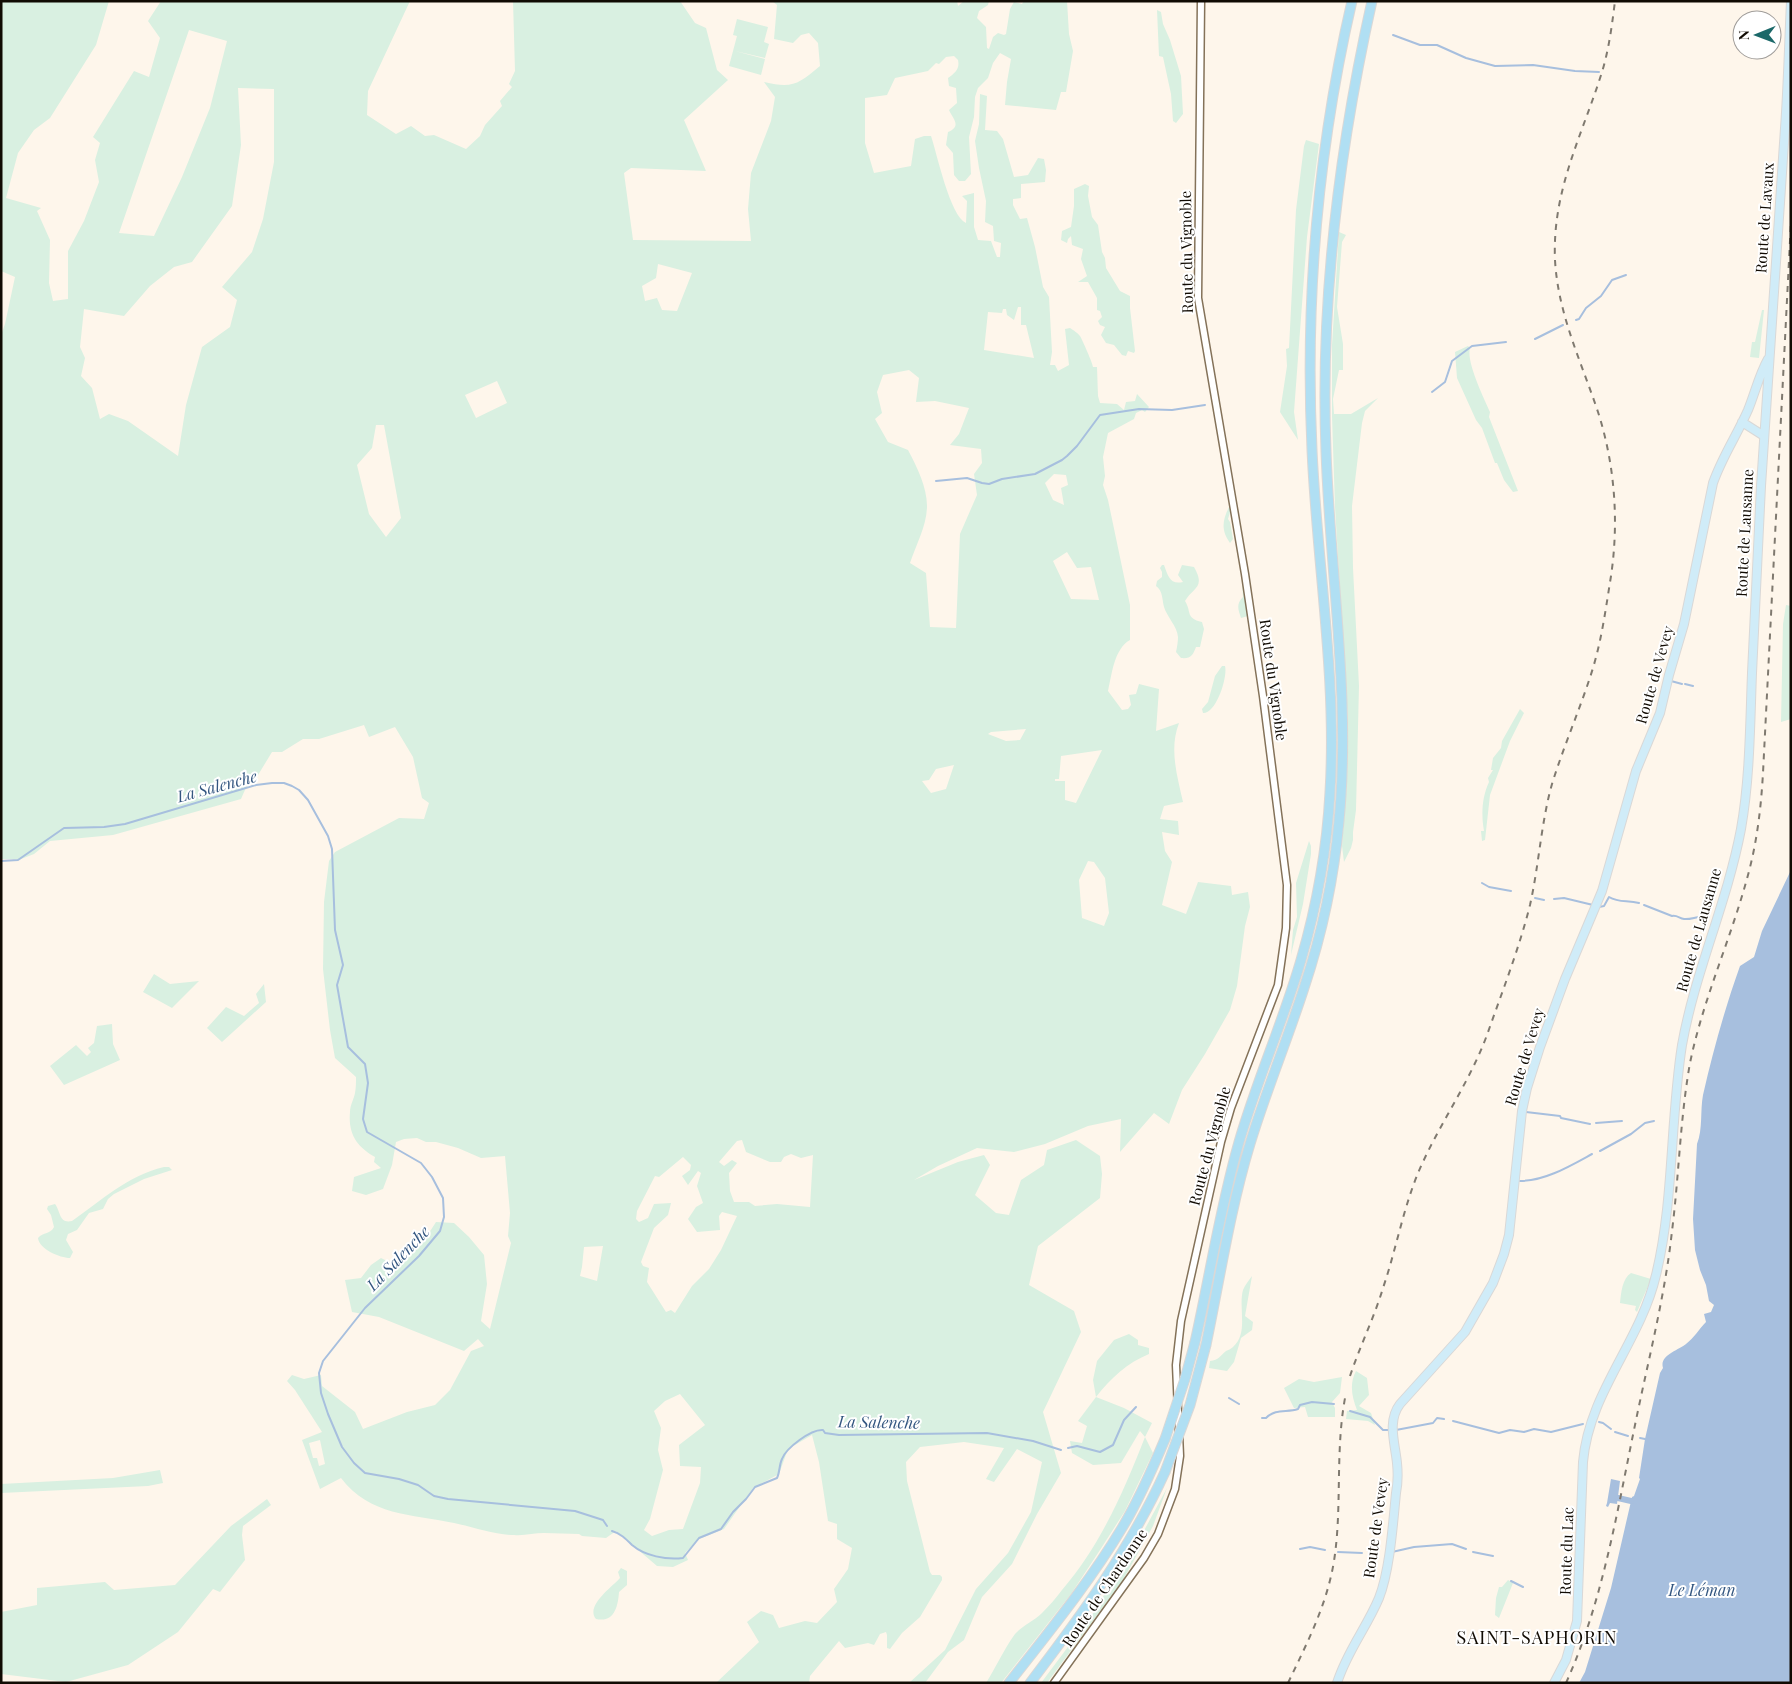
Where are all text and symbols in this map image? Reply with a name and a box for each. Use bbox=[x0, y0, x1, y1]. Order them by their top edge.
north arrow bbox=[1732, 10, 1782, 60]
text: N bbox=[1734, 30, 1753, 40]
street label: Route de Lavaux bbox=[1750, 162, 1778, 274]
street label: Route du Vignoble bbox=[1175, 191, 1197, 313]
street label: Route de Lausanne bbox=[1731, 469, 1757, 597]
street label: Route du Vignoble bbox=[1256, 618, 1292, 742]
street label: Route de Vevey bbox=[1630, 623, 1678, 726]
water label: La Salenche bbox=[174, 765, 259, 807]
street label: Route de Lausanne bbox=[1671, 865, 1725, 994]
street label: Route de Vevey bbox=[1500, 1005, 1549, 1108]
street label: Route du Vignoble bbox=[1184, 1084, 1235, 1207]
water label: La Salenche bbox=[361, 1221, 434, 1295]
water label: La Salenche bbox=[837, 1410, 920, 1433]
street label: Route de Vevey bbox=[1358, 1476, 1392, 1579]
street label: Route du Lac bbox=[1554, 1507, 1578, 1595]
street label: Route de Chardonne bbox=[1057, 1524, 1151, 1651]
water label: Le Léman bbox=[1667, 1579, 1736, 1600]
district label: SAINT-SAPHORIN bbox=[1457, 1625, 1617, 1649]

